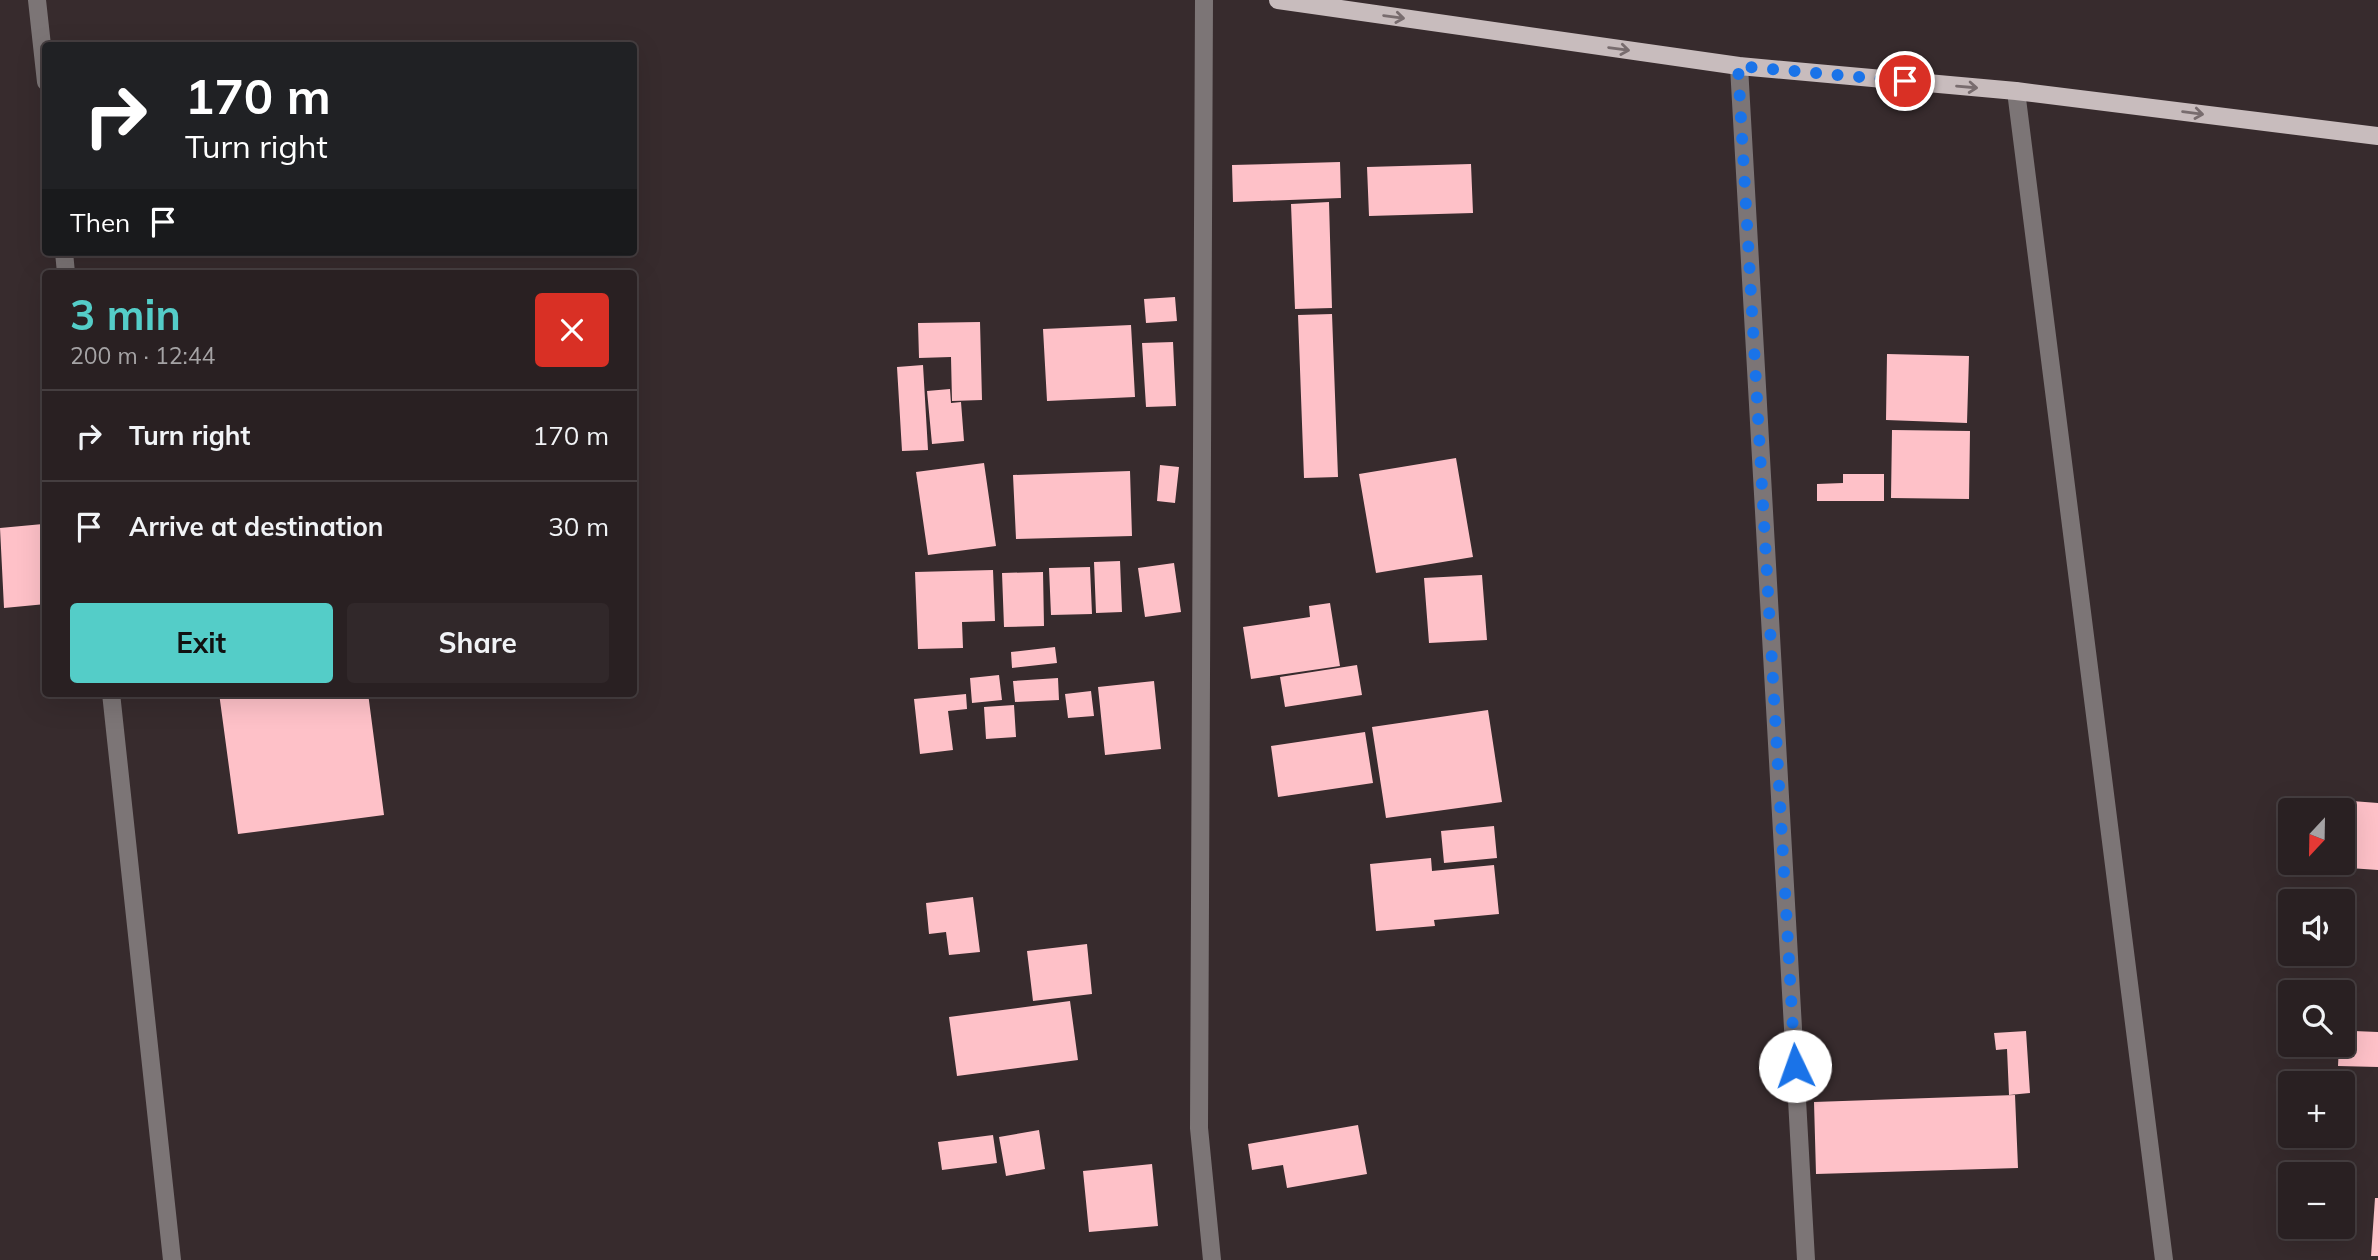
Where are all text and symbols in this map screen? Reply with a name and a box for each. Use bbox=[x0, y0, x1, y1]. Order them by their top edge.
one-way arrow bbox=[1382, 10, 1405, 23]
one-way arrow bbox=[1607, 43, 1630, 56]
pin bbox=[1875, 51, 1935, 111]
icon: arrive bbox=[1886, 62, 1924, 100]
text: 170 m bbox=[185, 65, 331, 126]
icon: right bbox=[70, 70, 161, 161]
one-way arrow bbox=[1955, 81, 1978, 94]
one-way arrow bbox=[2181, 107, 2204, 120]
text: Turn right bbox=[185, 126, 328, 166]
icon: arrive bbox=[144, 203, 182, 241]
text: Then bbox=[70, 206, 130, 239]
text: 3 min bbox=[70, 288, 181, 341]
button: close bbox=[535, 293, 609, 367]
text: 200 m · 12:44 bbox=[70, 341, 215, 370]
icon: right bbox=[70, 417, 108, 455]
text: Turn right bbox=[129, 419, 250, 452]
text: 170 m bbox=[533, 419, 609, 452]
icon: arrive bbox=[70, 508, 108, 546]
text: Arrive at destination bbox=[129, 510, 384, 543]
text: 30 m bbox=[548, 510, 609, 543]
button: Exit bbox=[70, 603, 333, 683]
button: Share bbox=[347, 603, 609, 683]
north arrow bbox=[2278, 798, 2356, 875]
map controls bbox=[2278, 798, 2355, 1239]
button: sound bbox=[2278, 889, 2355, 966]
button: search bbox=[2278, 980, 2355, 1057]
position arrow bbox=[1758, 1029, 1832, 1103]
button: + bbox=[2278, 1071, 2355, 1148]
button: − bbox=[2278, 1162, 2355, 1239]

